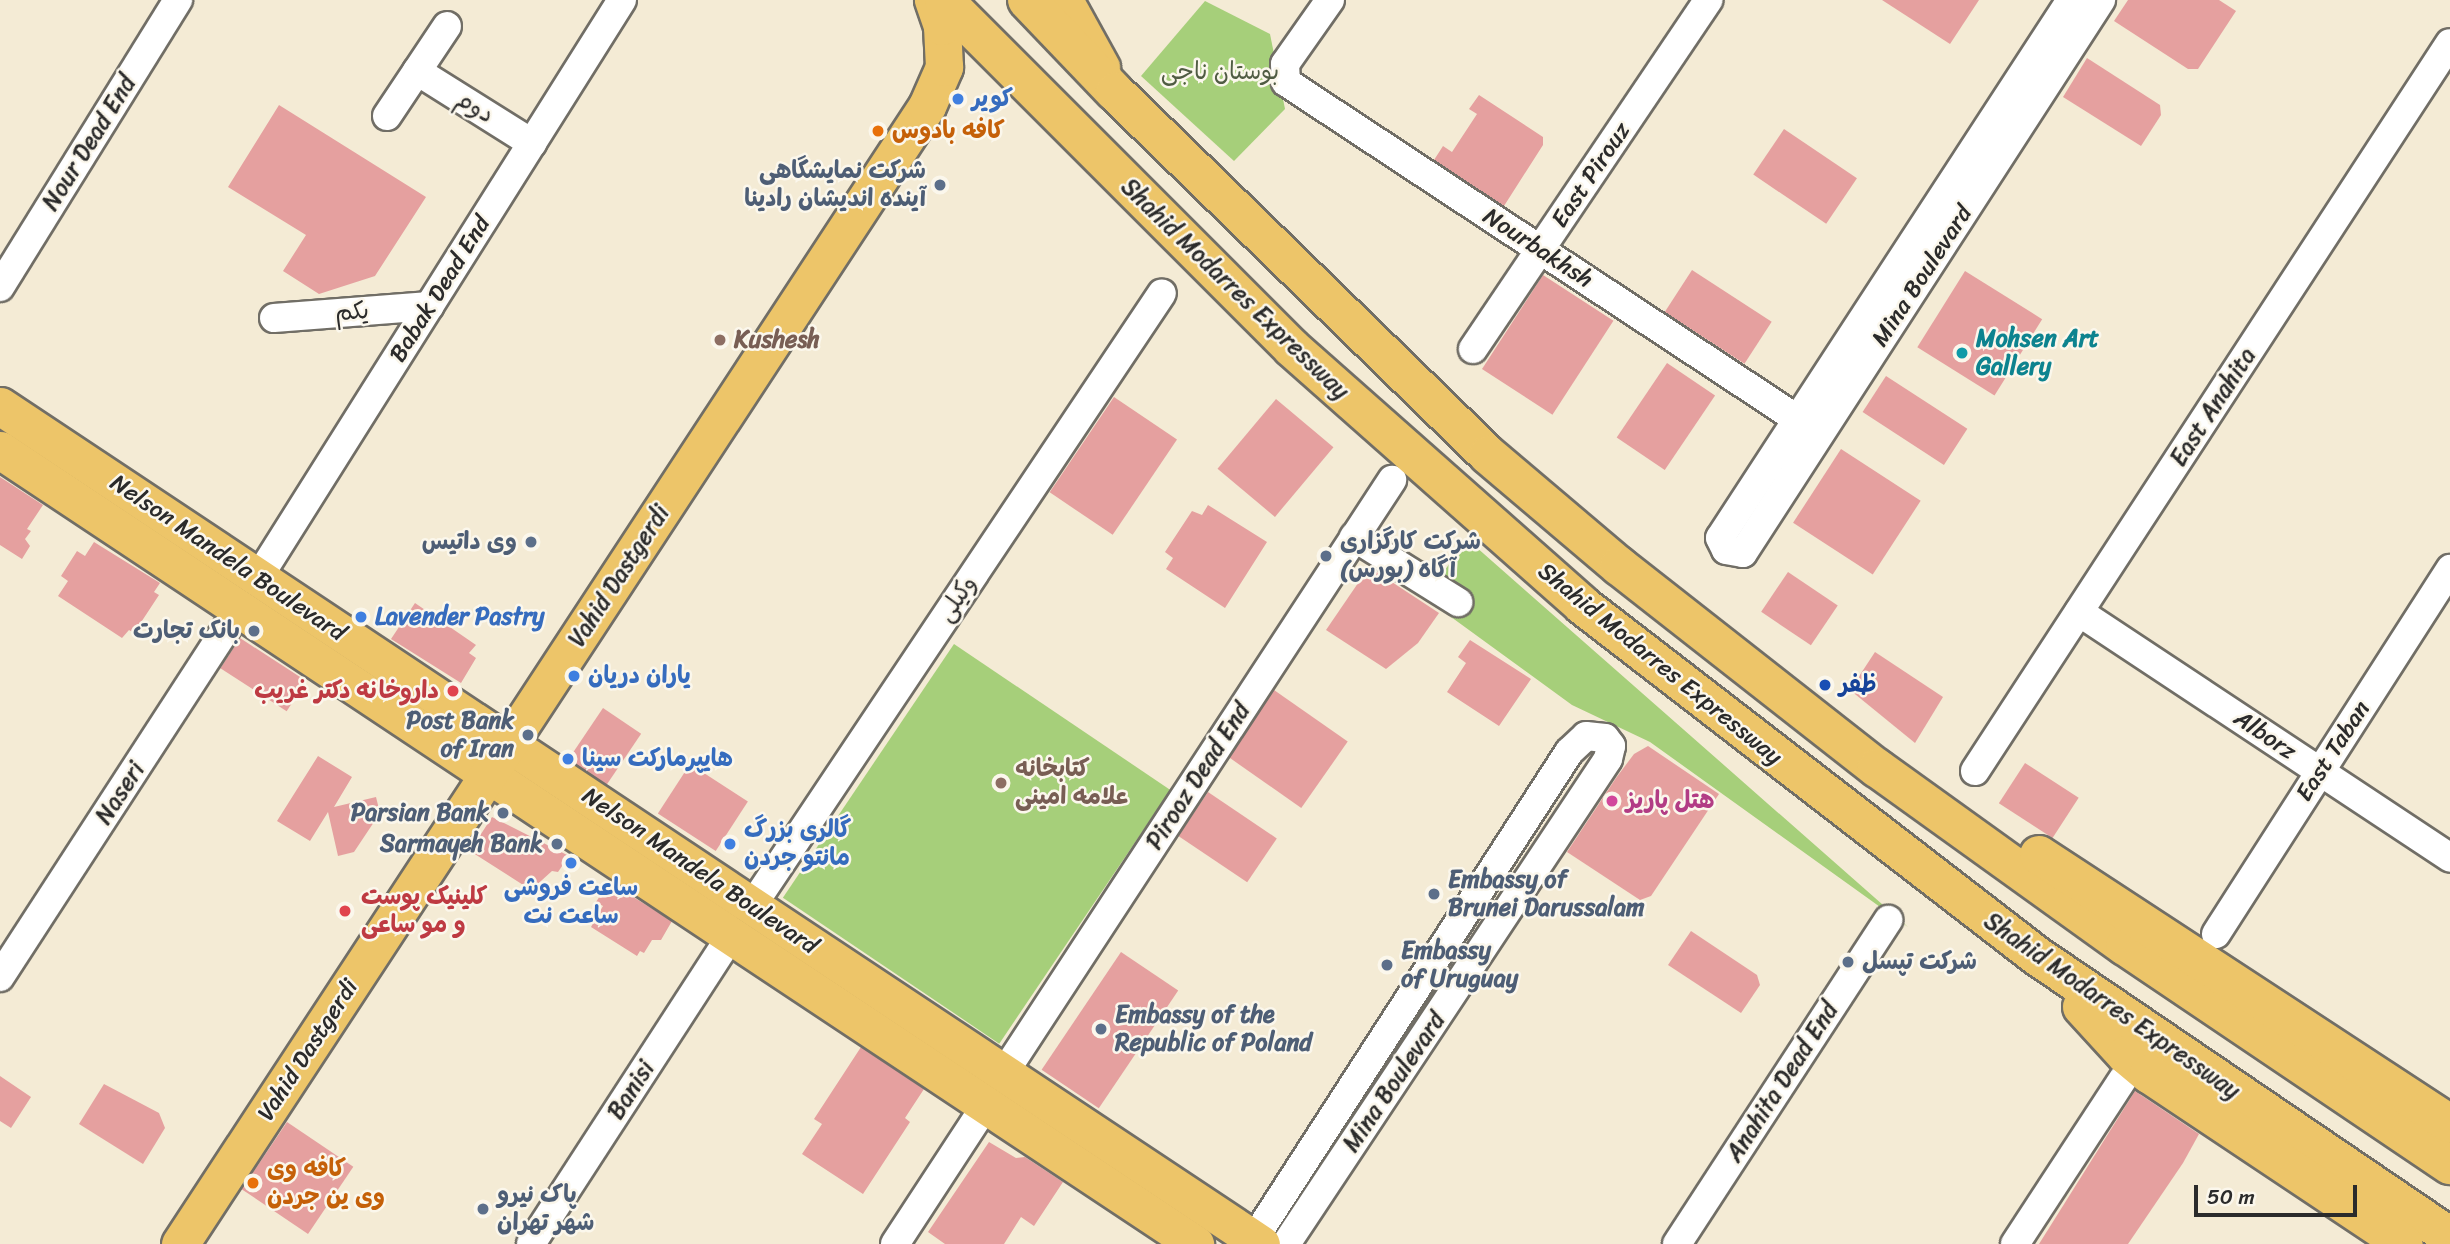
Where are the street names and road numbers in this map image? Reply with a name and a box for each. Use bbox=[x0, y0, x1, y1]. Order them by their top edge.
street label: Nour Dead End bbox=[36, 70, 142, 216]
street label: دوم bbox=[451, 84, 499, 130]
street label: East Pirouz bbox=[1545, 117, 1637, 233]
street label: Shahid Modarres Expressway bbox=[1115, 172, 1355, 406]
street label: Mina Boulevard bbox=[1866, 200, 1978, 352]
street label: Nourbakhsh bbox=[1478, 202, 1598, 294]
street label: Babak Dead End bbox=[383, 210, 497, 368]
street label: یکم bbox=[334, 296, 370, 328]
street label: East Anahita bbox=[2164, 343, 2262, 471]
street label: Nelson Mandela Boulevard bbox=[105, 469, 351, 647]
street label: Vahid Dastgerdi bbox=[562, 499, 676, 653]
street label: Shahid Modarres Expressway bbox=[1532, 556, 1788, 772]
street label: وكيلی bbox=[931, 570, 983, 628]
street label: East Taban bbox=[2290, 695, 2376, 807]
street label: Pirooz Dead End bbox=[1140, 697, 1256, 855]
street label: Alborz bbox=[2228, 704, 2302, 766]
street label: Naseri bbox=[89, 756, 151, 830]
street label: Nelson Mandela Boulevard bbox=[577, 782, 823, 960]
street label: Shahid Modarres Expressway bbox=[1978, 906, 2246, 1106]
street label: Vahid Dastgerdi bbox=[251, 973, 365, 1127]
street label: Anahita Dead End bbox=[1720, 997, 1844, 1167]
street label: Mina Boulevard bbox=[1337, 1007, 1451, 1157]
street label: Banisi bbox=[601, 1055, 661, 1125]

